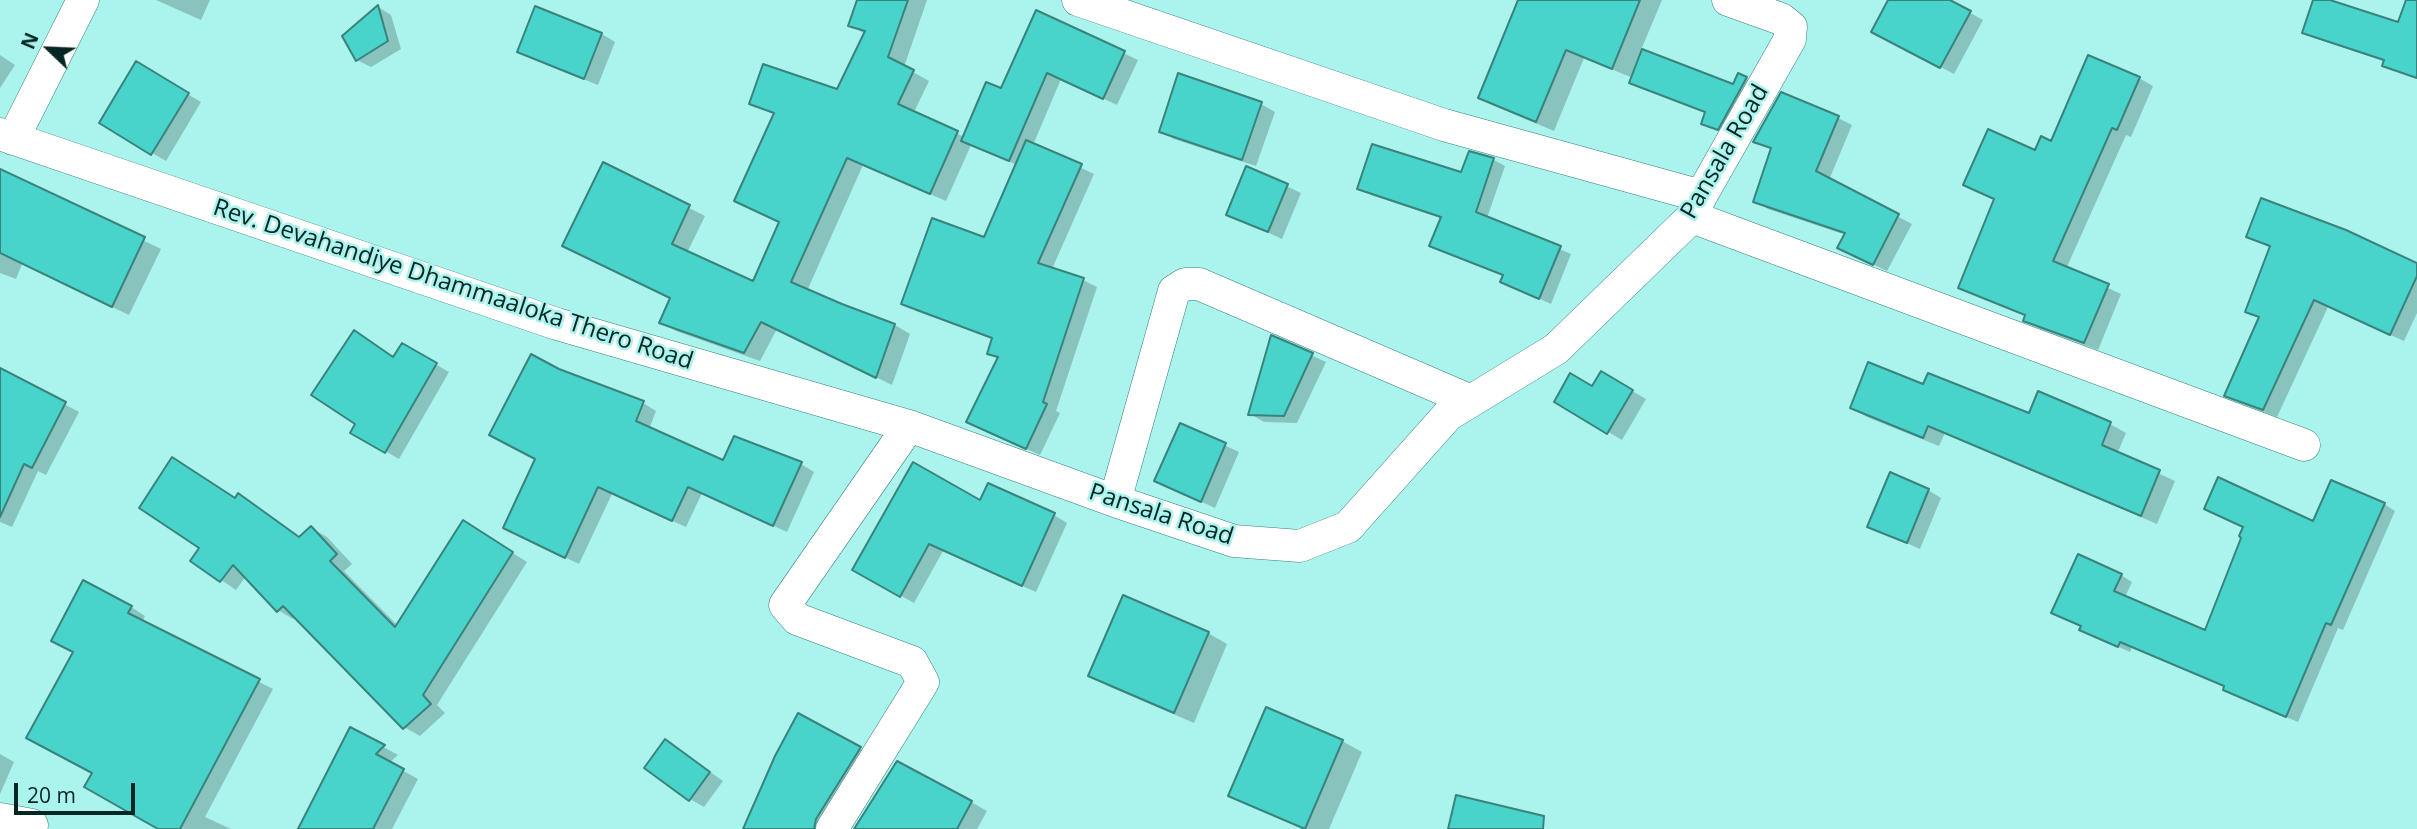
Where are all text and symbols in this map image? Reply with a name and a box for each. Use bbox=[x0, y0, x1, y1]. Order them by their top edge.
north arrow bbox=[14, 14, 84, 84]
text: N bbox=[15, 29, 45, 53]
street label: Pansala Road bbox=[1675, 80, 1775, 224]
street label: Rev. Devahandiye Dhammaaloka Thero Road bbox=[210, 194, 696, 376]
street label: Pansala Road bbox=[1085, 478, 1237, 552]
scale bar bbox=[18, 770, 138, 814]
text: 20 m bbox=[27, 781, 76, 809]

